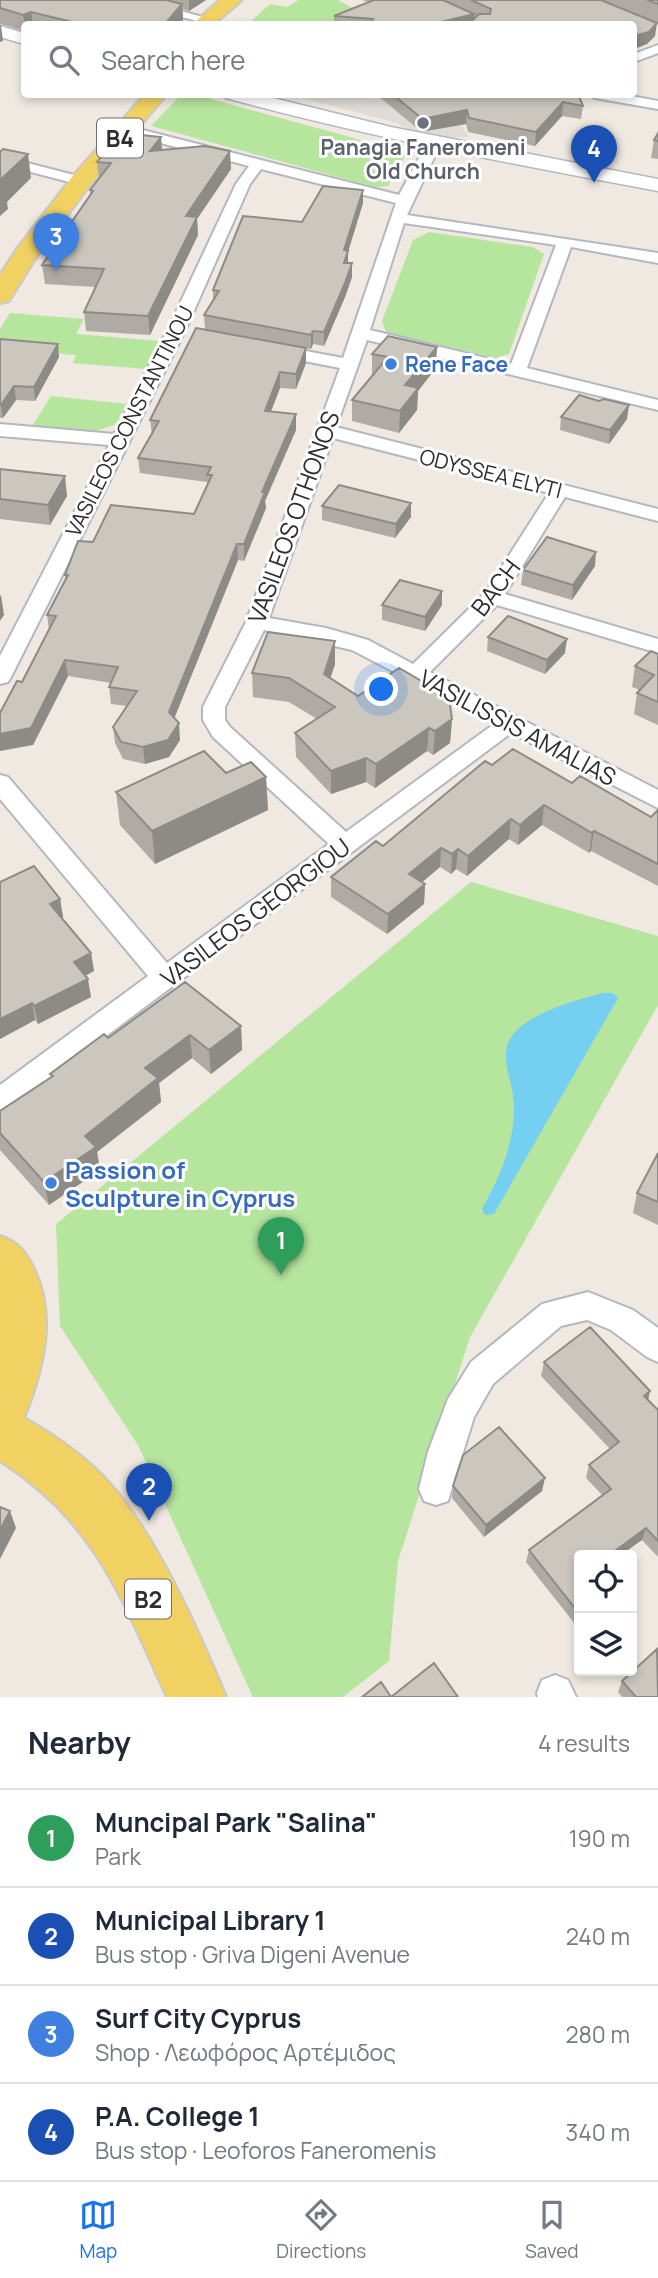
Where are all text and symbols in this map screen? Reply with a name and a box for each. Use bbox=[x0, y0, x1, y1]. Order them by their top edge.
search box bbox=[21, 21, 637, 98]
icon: search bbox=[45, 41, 83, 79]
text: Search here bbox=[101, 42, 246, 78]
marker: Panagia Faneromeni Old Church bbox=[415, 115, 431, 131]
road number: B4 bbox=[97, 119, 143, 158]
pin: 4 bbox=[571, 125, 617, 183]
place label: Panagia Faneromeni Old Church bbox=[320, 133, 526, 185]
pin: 3 bbox=[33, 213, 79, 271]
street label: VASILEOS CONSTANTINOU bbox=[59, 301, 199, 541]
place label: Rene Face bbox=[405, 350, 508, 378]
marker: Rene Face bbox=[383, 356, 399, 372]
street label: VASILEOS OTHONOS bbox=[239, 406, 347, 628]
street label: ODYSSEA ELYTI bbox=[417, 442, 565, 504]
street label: BACH bbox=[463, 552, 527, 622]
street label: VASILISSIS AMALIAS bbox=[414, 661, 622, 793]
your location bbox=[364, 672, 398, 706]
street label: VASILEOS GEORGIOU bbox=[154, 830, 356, 994]
place label: Passion of Sculpture in Cyprus bbox=[65, 1153, 295, 1214]
marker: Passion of Sculpture in Cyprus bbox=[43, 1175, 59, 1191]
pin: 1 bbox=[258, 1217, 304, 1275]
pin: 2 bbox=[126, 1463, 172, 1521]
map controls bbox=[574, 1550, 637, 1676]
button: locate bbox=[574, 1550, 637, 1613]
road number: B2 bbox=[125, 1580, 171, 1618]
button: layers bbox=[574, 1613, 637, 1676]
text: Nearby bbox=[28, 1722, 131, 1763]
text: 4 results bbox=[538, 1727, 630, 1759]
text: Muncipal Park "Salina" bbox=[95, 1804, 377, 1840]
text: 1 bbox=[46, 1822, 56, 1854]
text: 190 m bbox=[569, 1822, 630, 1854]
text: Park bbox=[95, 1840, 141, 1872]
text: Municipal Library 1 bbox=[95, 1902, 326, 1938]
text: 2 bbox=[44, 1920, 58, 1952]
text: 240 m bbox=[566, 1920, 630, 1952]
text: Bus stop · Griva Digeni Avenue bbox=[95, 1938, 410, 1970]
text: Surf City Cyprus bbox=[95, 2000, 301, 2036]
text: 3 bbox=[44, 2018, 58, 2050]
text: 280 m bbox=[565, 2018, 630, 2050]
text: Shop · Λεωφόρος Αρτέμιδος bbox=[95, 2036, 396, 2068]
text: P.A. College 1 bbox=[95, 2098, 260, 2134]
text: 4 bbox=[44, 2116, 58, 2148]
text: 340 m bbox=[566, 2116, 630, 2148]
text: Bus stop · Leoforos Faneromenis bbox=[95, 2134, 436, 2166]
tab: Map bbox=[79, 2196, 117, 2264]
tab: Directions bbox=[276, 2196, 366, 2264]
tab: Saved bbox=[525, 2196, 579, 2264]

